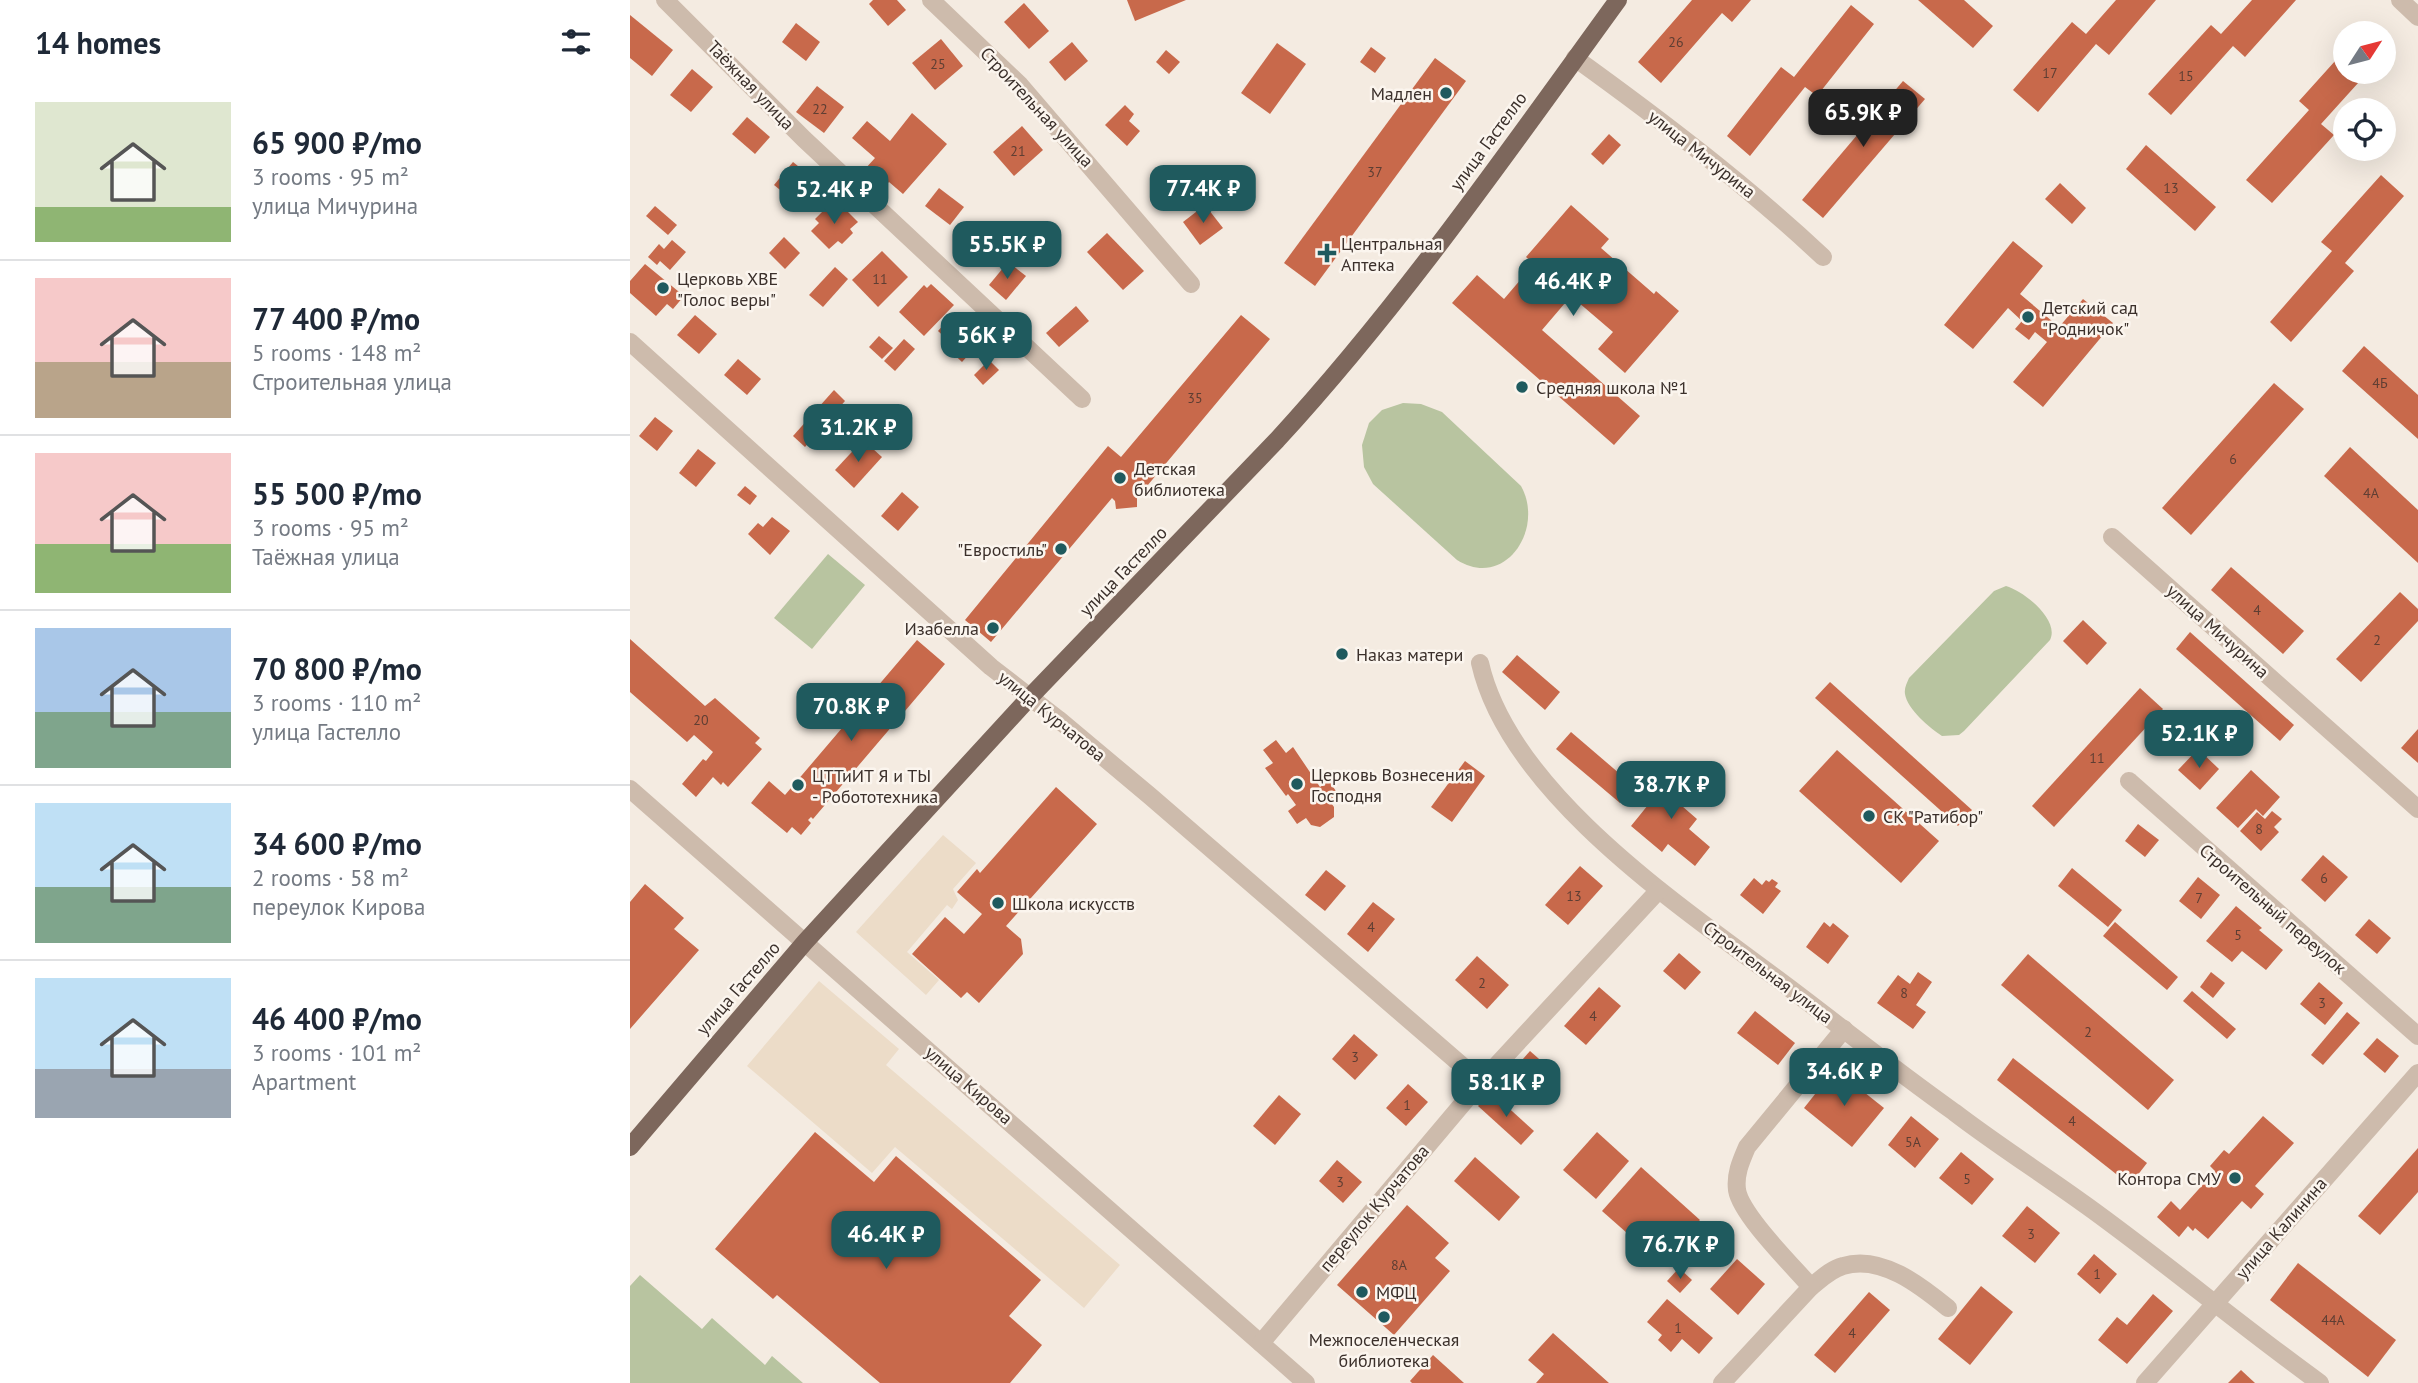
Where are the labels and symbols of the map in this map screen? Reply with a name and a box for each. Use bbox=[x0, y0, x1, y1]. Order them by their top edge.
north arrow bbox=[2333, 21, 2396, 84]
house number: 26 bbox=[1668, 33, 1684, 51]
street label: Таёжная улица bbox=[703, 35, 799, 135]
street label: Строительная улица bbox=[975, 42, 1099, 172]
house number: 25 bbox=[930, 55, 946, 73]
house number: 17 bbox=[2042, 64, 2058, 82]
house number: 15 bbox=[2178, 67, 2194, 85]
place label: Мадлен bbox=[1371, 82, 1432, 105]
marker: Мадлен bbox=[1438, 85, 1454, 101]
street label: улица Гастелло bbox=[1444, 87, 1532, 195]
pin: 65.9K ₽ bbox=[1798, 90, 1928, 149]
house number: 22 bbox=[812, 100, 828, 118]
street label: улица Мичурина bbox=[1644, 105, 1760, 203]
house number: 21 bbox=[1010, 142, 1026, 160]
house number: 37 bbox=[1367, 163, 1383, 181]
pin: 52.4K ₽ bbox=[769, 166, 899, 226]
pin: 77.4K ₽ bbox=[1138, 166, 1268, 225]
house number: 13 bbox=[2163, 179, 2179, 197]
pin: 55.5K ₽ bbox=[942, 222, 1072, 281]
place label: Центральная Аптека bbox=[1341, 232, 1442, 276]
marker: Центральная Аптека bbox=[1319, 245, 1335, 261]
pin: 46.4K ₽ bbox=[1508, 258, 1638, 318]
place label: Церковь ХВЕ "Голос веры" bbox=[677, 267, 778, 311]
house number: 11 bbox=[872, 270, 888, 288]
marker: Церковь ХВЕ "Голос веры" bbox=[655, 280, 671, 296]
place label: Детский сад "Родничок" bbox=[2042, 296, 2138, 340]
marker: Детский сад "Родничок" bbox=[2020, 309, 2036, 325]
pin: 56K ₽ bbox=[937, 312, 1035, 372]
house number: 4Б bbox=[2372, 374, 2388, 392]
place label: Средняя школа №1 bbox=[1536, 376, 1688, 399]
marker: Средняя школа №1 bbox=[1514, 379, 1530, 395]
house number: 35 bbox=[1187, 389, 1203, 407]
pin: 31.2K ₽ bbox=[793, 405, 923, 464]
house number: 6 bbox=[2229, 450, 2237, 468]
place label: Детская библиотека bbox=[1134, 457, 1225, 501]
marker: Детская библиотека bbox=[1112, 470, 1128, 486]
house number: 4А bbox=[2363, 484, 2380, 502]
street label: улица Гастелло bbox=[1074, 521, 1172, 621]
place label: "Евростиль" bbox=[957, 538, 1047, 561]
marker: "Евростиль" bbox=[1053, 541, 1069, 557]
street label: улица Мичурина bbox=[2162, 579, 2274, 683]
house number: 4 bbox=[2253, 601, 2261, 619]
place label: Изабелла bbox=[904, 617, 979, 640]
marker: Изабелла bbox=[985, 620, 1001, 636]
house number: 2 bbox=[2373, 631, 2381, 649]
place label: Наказ матери bbox=[1356, 643, 1463, 666]
marker: Наказ матери bbox=[1334, 646, 1350, 662]
street label: улица Курчатова bbox=[994, 666, 1110, 766]
pin: 70.8K ₽ bbox=[786, 684, 916, 743]
pin: 52.1K ₽ bbox=[2134, 710, 2264, 770]
house number: 20 bbox=[693, 711, 709, 729]
house number: 11 bbox=[2089, 749, 2105, 767]
pin: 38.7K ₽ bbox=[1606, 762, 1736, 821]
place label: Церковь Вознесения Господня bbox=[1311, 763, 1473, 807]
place label: ЦТТиИТ Я и ТЫ - Робототехника bbox=[812, 764, 938, 808]
marker: Церковь Вознесения Господня bbox=[1289, 776, 1305, 792]
marker: ЦТТиИТ Я и ТЫ - Робототехника bbox=[790, 777, 806, 793]
place label: СК "Ратибор" bbox=[1883, 805, 1983, 828]
marker: СК "Ратибор" bbox=[1861, 808, 1877, 824]
house number: 8 bbox=[2255, 820, 2263, 838]
street label: Строительный переулок bbox=[2195, 839, 2352, 979]
house number: 6 bbox=[2320, 869, 2328, 887]
house number: 13 bbox=[1566, 887, 1582, 905]
house number: 7 bbox=[2195, 889, 2203, 907]
place label: Школа искусств bbox=[1012, 892, 1135, 915]
marker: Школа искусств bbox=[990, 895, 1006, 911]
street label: Строительная улица bbox=[1699, 916, 1837, 1028]
house number: 4 bbox=[1367, 918, 1375, 936]
house number: 5 bbox=[2234, 926, 2242, 944]
street label: улица Гастелло bbox=[691, 936, 785, 1040]
house number: 2 bbox=[1478, 974, 1486, 992]
house number: 8 bbox=[1900, 984, 1908, 1002]
house number: 3 bbox=[2318, 994, 2326, 1012]
house number: 4 bbox=[1589, 1007, 1597, 1025]
house number: 2 bbox=[2084, 1023, 2092, 1041]
street label: улица Кирова bbox=[920, 1041, 1018, 1129]
house number: 3 bbox=[1351, 1048, 1359, 1066]
pin: 34.6K ₽ bbox=[1779, 1048, 1909, 1108]
pin: 58.1K ₽ bbox=[1441, 1060, 1571, 1119]
house number: 1 bbox=[1403, 1096, 1411, 1114]
house number: 4 bbox=[2068, 1112, 2076, 1130]
house number: 5А bbox=[1905, 1133, 1922, 1151]
street label: переулок Курчатова bbox=[1314, 1140, 1434, 1276]
place label: Контора СМУ bbox=[2117, 1167, 2221, 1190]
house number: 5 bbox=[1963, 1170, 1971, 1188]
marker: Контора СМУ bbox=[2227, 1170, 2243, 1186]
street label: улица Калинина bbox=[2230, 1172, 2332, 1284]
house number: 3 bbox=[1336, 1173, 1344, 1191]
pin: 46.4K ₽ bbox=[821, 1212, 951, 1271]
pin: 76.7K ₽ bbox=[1615, 1222, 1745, 1281]
house number: 3 bbox=[2027, 1225, 2035, 1243]
house number: 8А bbox=[1391, 1256, 1408, 1274]
house number: 1 bbox=[2093, 1265, 2101, 1283]
place label: МФЦ bbox=[1376, 1281, 1417, 1304]
marker: МФЦ bbox=[1354, 1284, 1370, 1300]
marker: Межпоселенческая библиотека bbox=[1376, 1309, 1392, 1325]
house number: 44А bbox=[2321, 1311, 2346, 1329]
house number: 1 bbox=[1674, 1319, 1682, 1337]
house number: 4 bbox=[1848, 1324, 1856, 1342]
place label: Межпоселенческая библиотека bbox=[1309, 1328, 1459, 1372]

